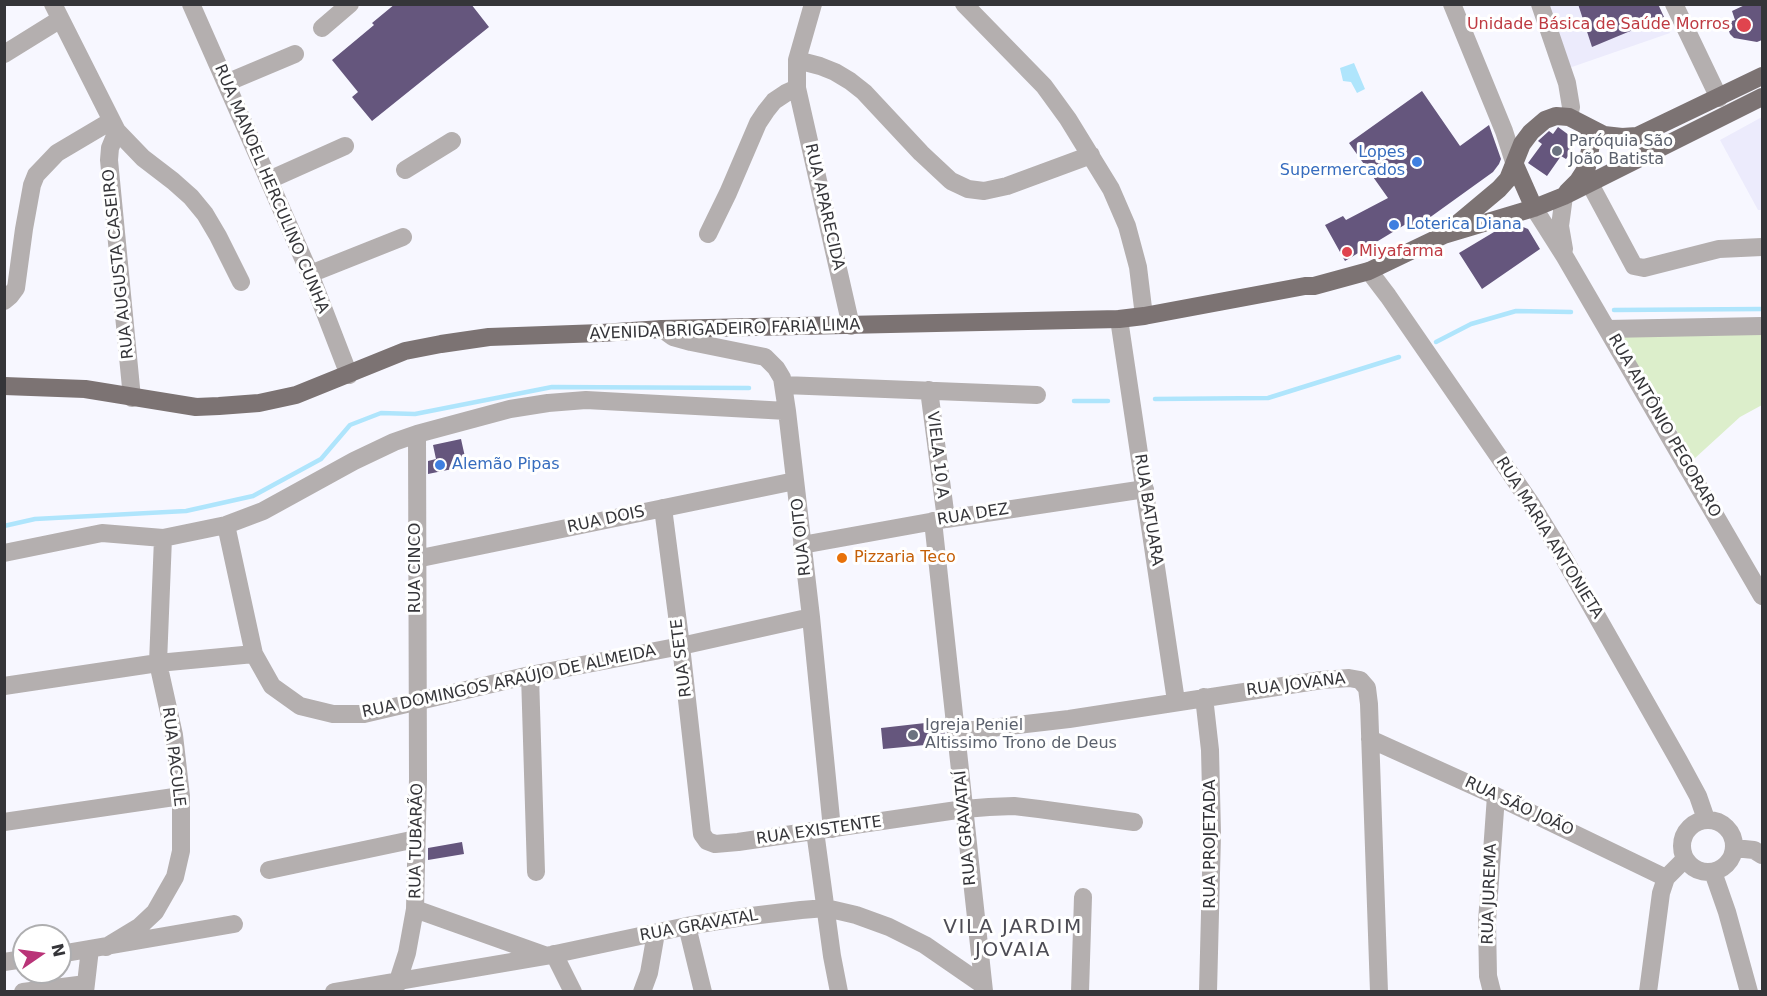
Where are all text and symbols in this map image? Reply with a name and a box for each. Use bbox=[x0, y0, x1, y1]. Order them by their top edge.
place label: Unidade Básica de Saúde Morros bbox=[1467, 15, 1730, 35]
marker: Unidade Básica de Saúde Morros bbox=[1735, 16, 1753, 34]
street label: RUA MANOEL HERCULINO CUNHA bbox=[210, 62, 332, 316]
place label: Paróquia São João Batista bbox=[1569, 132, 1673, 170]
street label: RUA APARECIDA bbox=[800, 142, 848, 272]
place label: Lopes Supermercados bbox=[1280, 143, 1405, 181]
marker: Paróquia São João Batista bbox=[1550, 144, 1564, 158]
marker: Lopes Supermercados bbox=[1410, 155, 1424, 169]
street label: RUA AUGUSTA CASEIRO bbox=[99, 168, 139, 360]
place label: Loterica Diana bbox=[1406, 215, 1522, 235]
marker: Loterica Diana bbox=[1387, 218, 1401, 232]
place label: Miyafarma bbox=[1359, 242, 1444, 262]
marker: Miyafarma bbox=[1340, 245, 1354, 259]
street label: AVENIDA BRIGADEIRO FARIA LIMA bbox=[589, 316, 861, 344]
street label: RUA ANTÔNIO PEGORARO bbox=[1604, 331, 1724, 521]
street label: VIELA 10 A bbox=[922, 410, 952, 500]
street label: RUA BATUARA bbox=[1130, 453, 1166, 567]
street label: RUA MARIA ANTONIETA bbox=[1491, 454, 1607, 622]
place label: Alemão Pipas bbox=[452, 455, 560, 475]
marker: Alemão Pipas bbox=[433, 458, 447, 472]
street label: RUA OITO bbox=[788, 497, 816, 577]
street label: RUA DEZ bbox=[936, 500, 1010, 530]
street label: RUA DOIS bbox=[566, 502, 646, 538]
street label: RUA CINCO bbox=[406, 523, 426, 613]
place label: Pizzaria Teco bbox=[854, 548, 956, 568]
marker: Pizzaria Teco bbox=[835, 551, 849, 565]
street label: RUA SETE bbox=[668, 618, 696, 698]
street label: RUA DOMINGOS ARAÚJO DE ALMEIDA bbox=[360, 641, 658, 723]
street label: RUA JOVANA bbox=[1245, 669, 1347, 701]
street label: RUA PACULE bbox=[157, 706, 189, 808]
place label: Igreja Peniel Altissimo Trono de Deus bbox=[925, 716, 1117, 754]
marker: Igreja Peniel Altissimo Trono de Deus bbox=[906, 728, 920, 742]
street label: RUA GRAVATAÍ bbox=[951, 770, 981, 886]
street label: RUA SÃO JOÃO bbox=[1461, 773, 1577, 841]
street label: RUA PROJETADA bbox=[1201, 779, 1221, 909]
street label: RUA TUBARÃO bbox=[406, 783, 428, 899]
street label: RUA EXISTENTE bbox=[755, 813, 883, 849]
street label: RUA JUREMA bbox=[1479, 843, 1501, 945]
street label: RUA GRAVATAL bbox=[638, 906, 760, 946]
district label: VILA JARDIM JOVAIA bbox=[943, 916, 1083, 963]
north arrow bbox=[12, 924, 72, 984]
text: N bbox=[47, 942, 69, 959]

